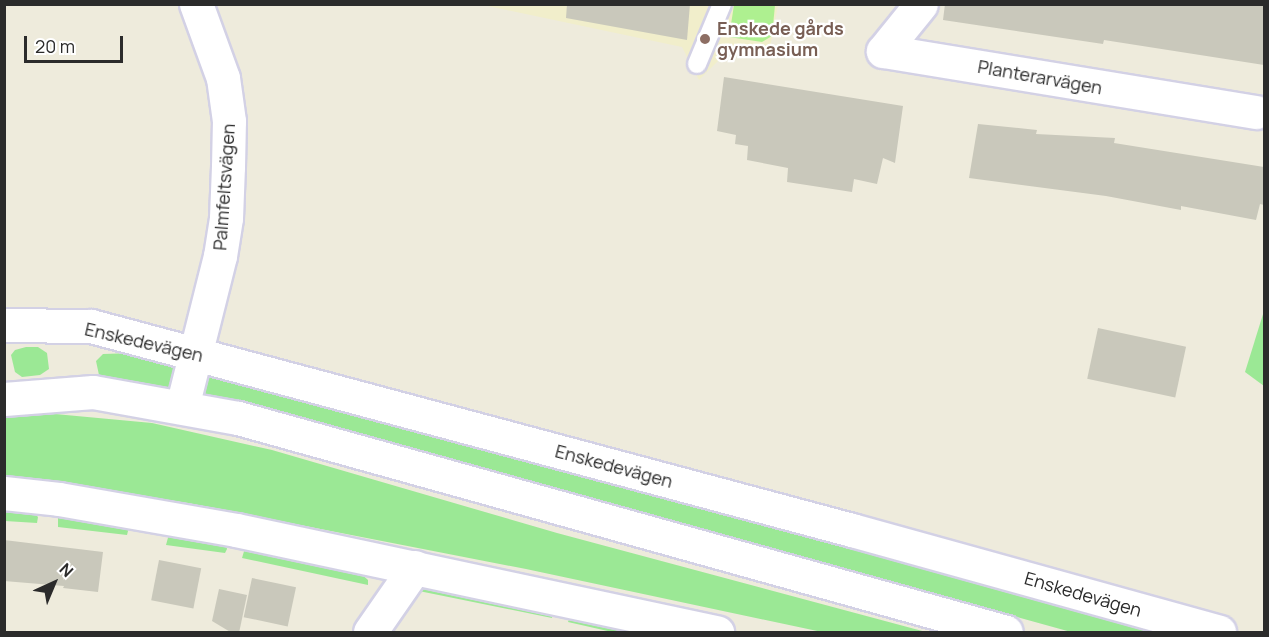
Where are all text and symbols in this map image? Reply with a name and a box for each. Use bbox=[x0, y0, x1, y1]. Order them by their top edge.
place label: Enskede gårds gymnasium bbox=[717, 18, 844, 60]
scale bar bbox=[27, 24, 126, 62]
marker: Enskede gårds gymnasium bbox=[698, 32, 712, 46]
text: 20 m bbox=[35, 34, 75, 58]
street label: Planterarvägen bbox=[976, 55, 1104, 99]
street label: Palmfeltsvägen bbox=[209, 123, 239, 251]
street label: Enskedevägen bbox=[83, 318, 205, 366]
street label: Enskedevägen bbox=[553, 440, 675, 492]
north arrow bbox=[24, 553, 84, 613]
text: N bbox=[55, 558, 78, 582]
street label: Enskedevägen bbox=[1022, 567, 1144, 621]

